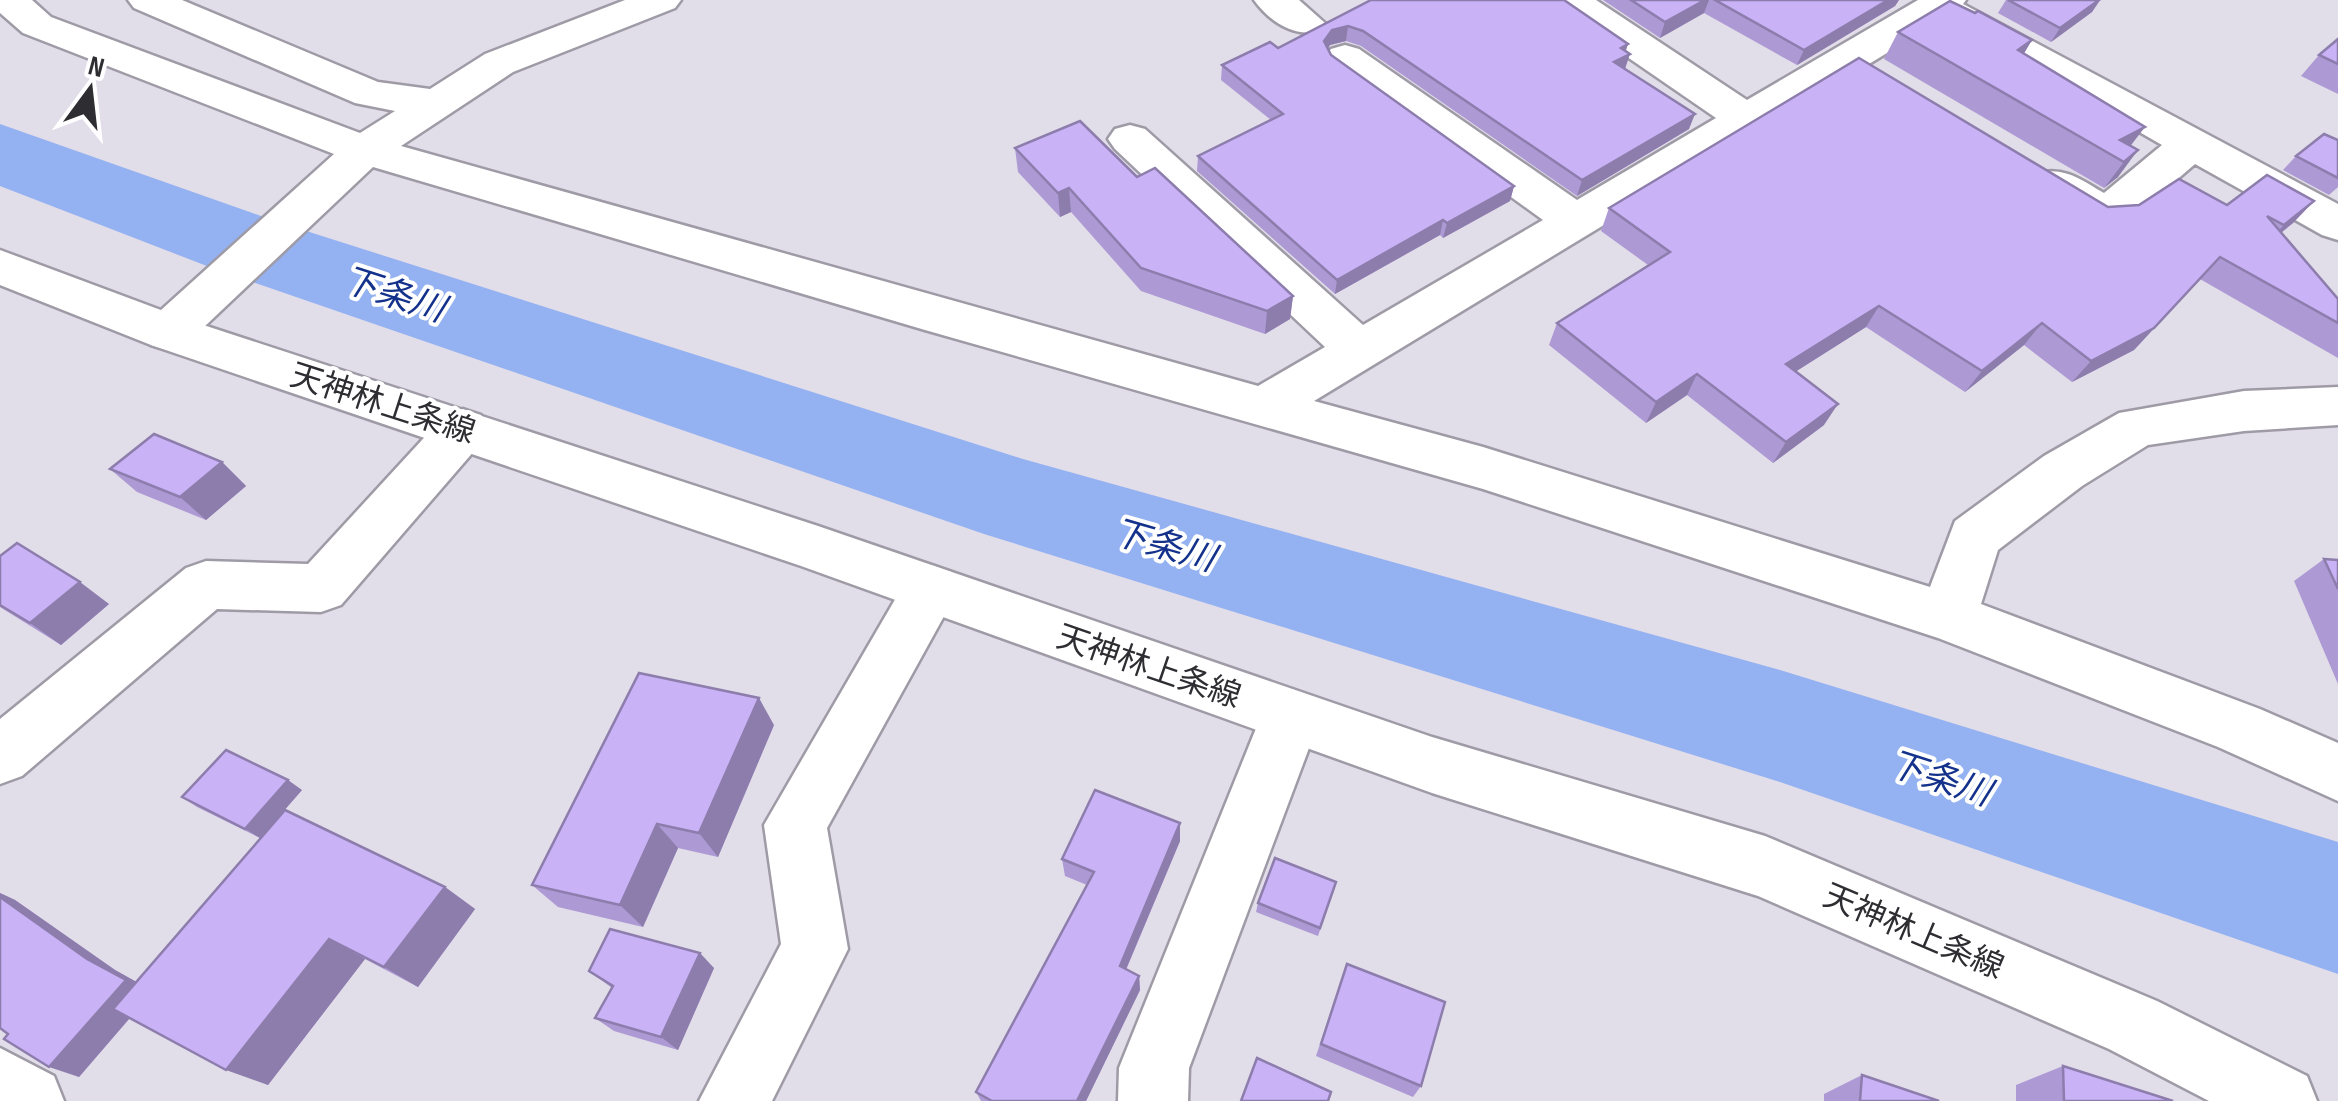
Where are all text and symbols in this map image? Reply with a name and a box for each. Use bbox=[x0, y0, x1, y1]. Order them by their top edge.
north arrow bbox=[40, 40, 140, 140]
text: N bbox=[85, 49, 108, 85]
water label: 下条川 bbox=[337, 259, 454, 333]
street label: 天神林上条線 bbox=[285, 356, 480, 453]
water label: 下条川 bbox=[1107, 511, 1224, 583]
street label: 天神林上条線 bbox=[1051, 618, 1246, 717]
water label: 下条川 bbox=[1883, 743, 2000, 817]
street label: 天神林上条線 bbox=[1817, 877, 2009, 988]

